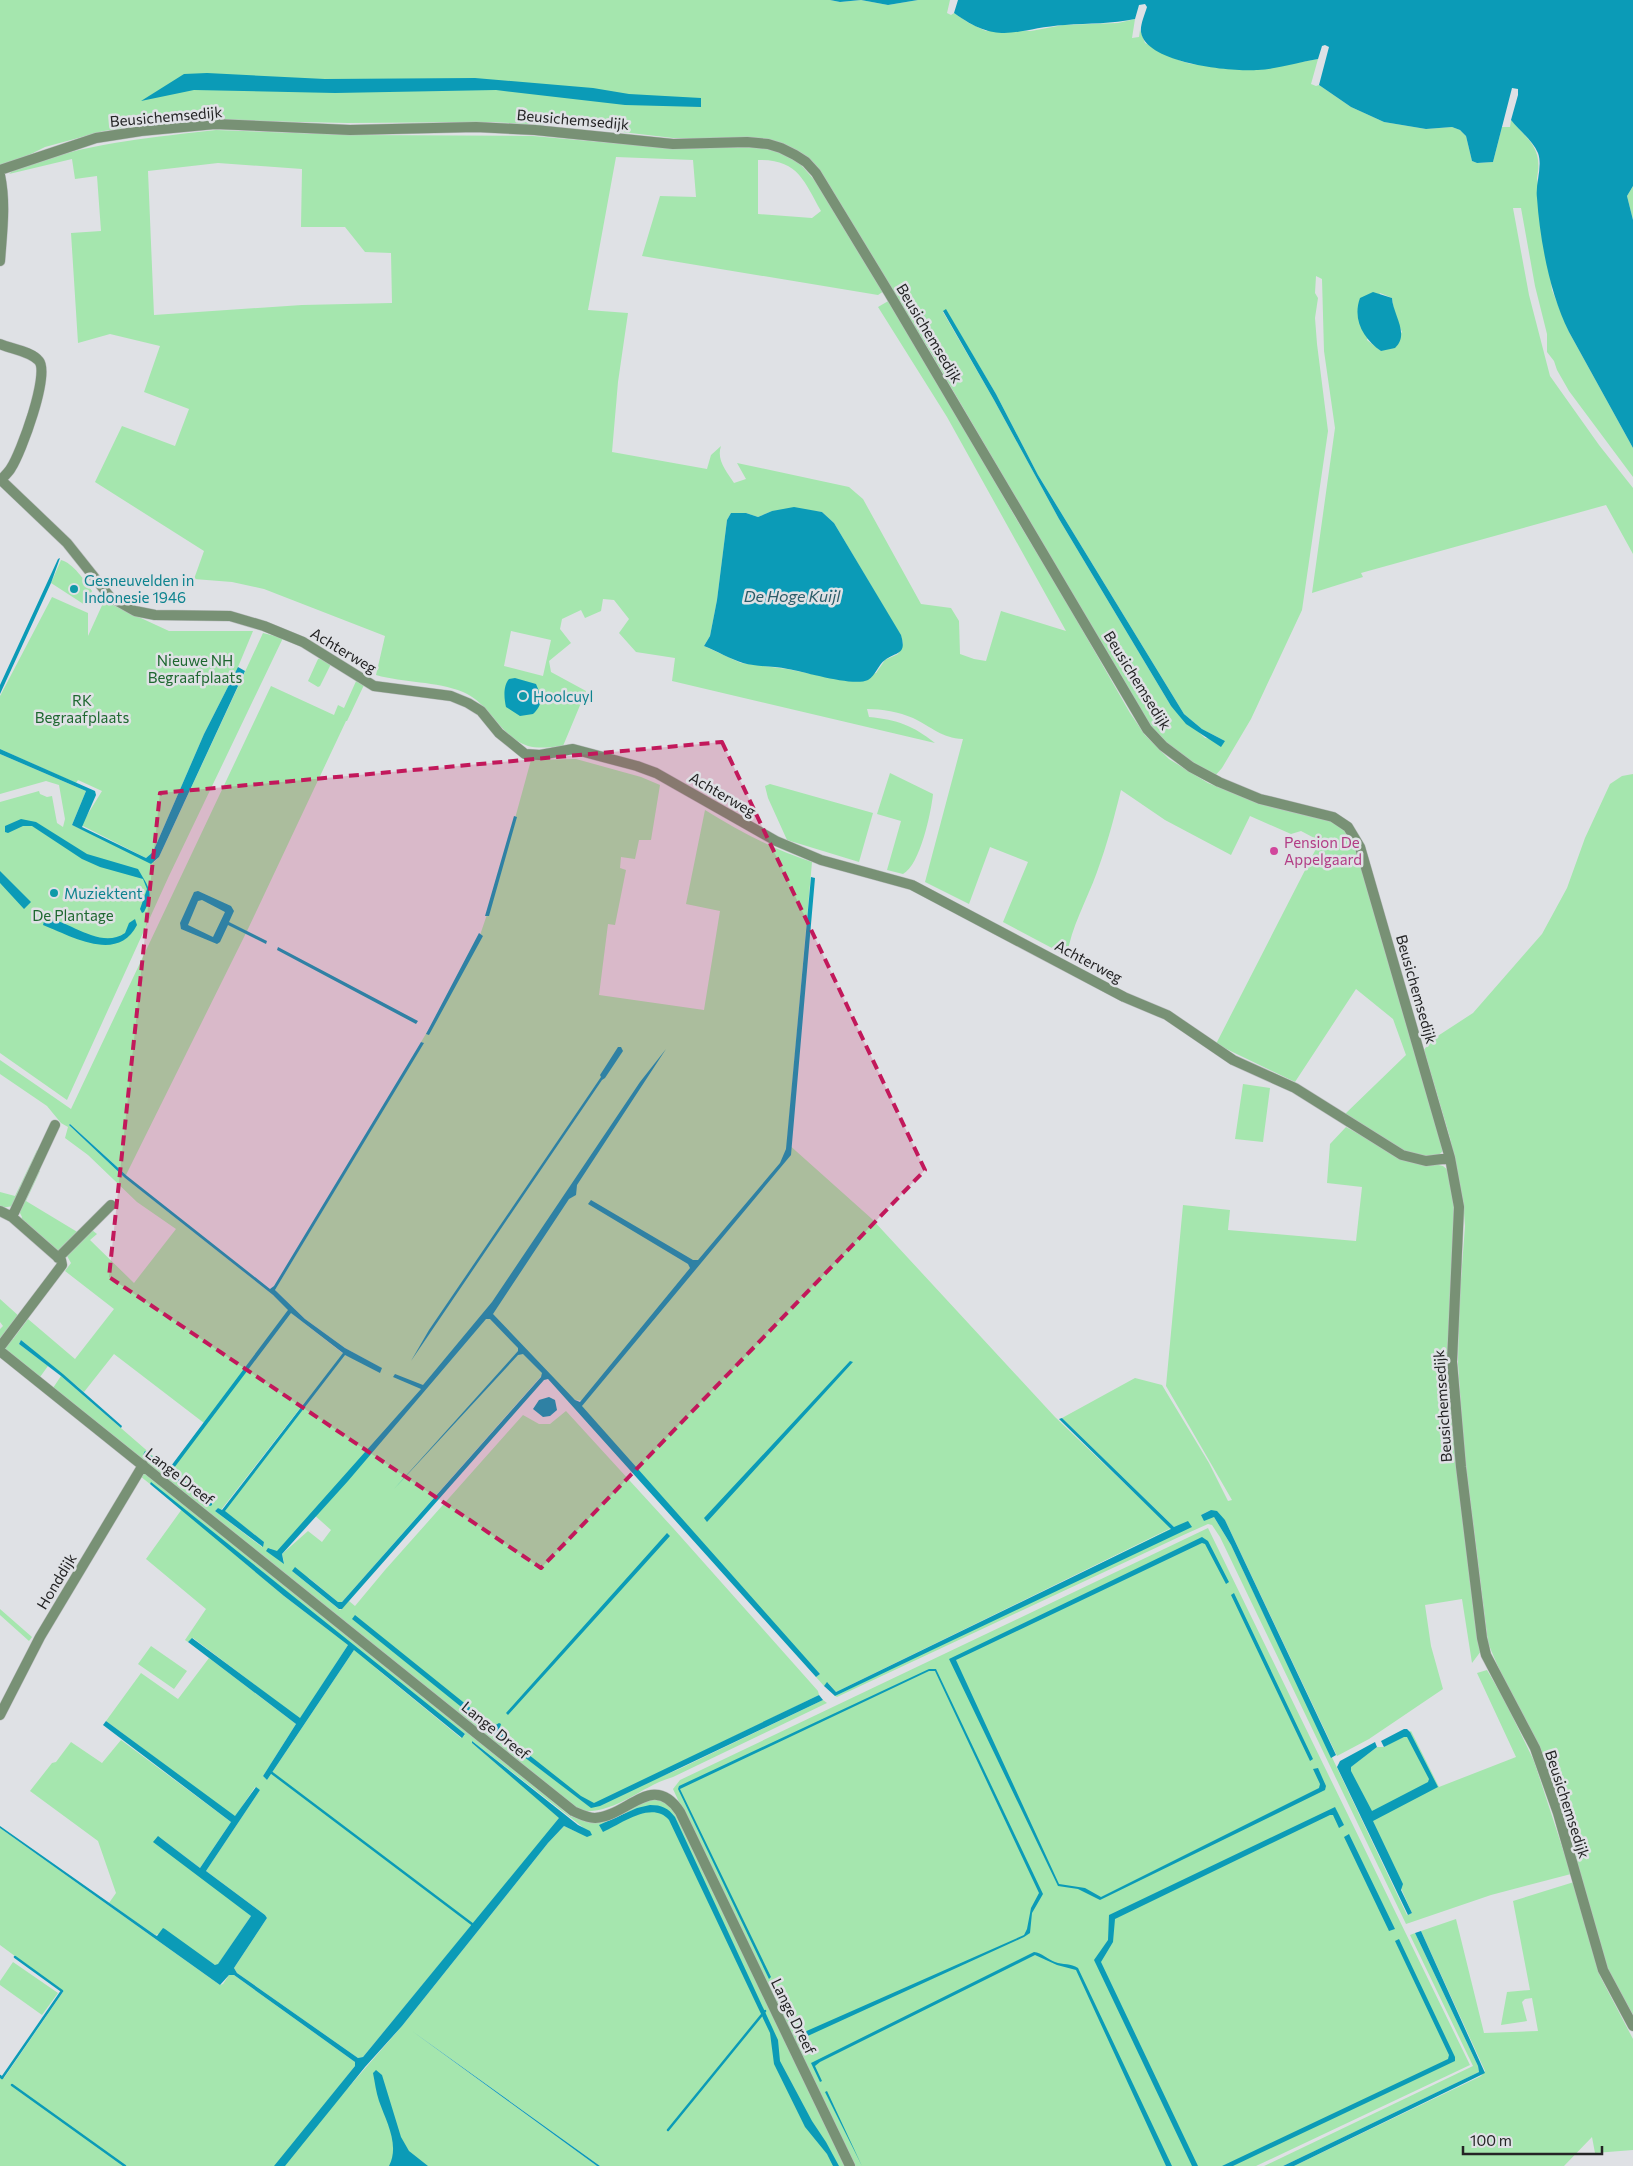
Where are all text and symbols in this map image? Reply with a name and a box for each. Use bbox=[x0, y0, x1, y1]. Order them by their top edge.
street label: Beusichemsedijk bbox=[109, 102, 223, 130]
street label: Beusichemsedijk bbox=[516, 105, 630, 133]
street label: Beusichemsedijk bbox=[893, 280, 967, 386]
place label: Gesneuvelden in Indonesie 1946 bbox=[84, 571, 194, 606]
marker: Gesneuvelden in Indonesie 1946 bbox=[68, 583, 80, 595]
water label: De Hoge Kuijl bbox=[744, 586, 841, 605]
street label: Achterweg bbox=[308, 623, 380, 677]
street label: Beusichemsedijk bbox=[1100, 627, 1176, 733]
park label: Nieuwe NH Begraafplaats bbox=[148, 651, 242, 686]
place label: Hoolcuyl bbox=[533, 687, 593, 705]
marker: Hoolcuyl bbox=[517, 690, 529, 702]
park label: RK Begraafplaats bbox=[35, 691, 129, 726]
street label: Achterweg bbox=[687, 768, 759, 820]
place label: Pension De Appelgaard bbox=[1284, 833, 1362, 868]
marker: Pension De Appelgaard bbox=[1268, 845, 1280, 857]
place label: Muziektent bbox=[64, 884, 143, 902]
marker: Muziektent bbox=[48, 887, 60, 899]
park label: De Plantage bbox=[32, 906, 114, 924]
street label: Beusichemsedijk bbox=[1393, 932, 1441, 1046]
street label: Achterweg bbox=[1052, 936, 1126, 986]
street label: Beusichemsedijk bbox=[1429, 1349, 1455, 1463]
street label: Lange Dreef bbox=[142, 1444, 218, 1508]
street label: Honddijk bbox=[32, 1550, 80, 1612]
street label: Lange Dreef bbox=[458, 1697, 534, 1763]
street label: Beusichemsedijk bbox=[1542, 1748, 1594, 1860]
street label: Lange Dreef bbox=[768, 1975, 820, 2057]
scale bar bbox=[1463, 2124, 1602, 2156]
text: 100 m bbox=[1470, 2131, 1512, 2149]

